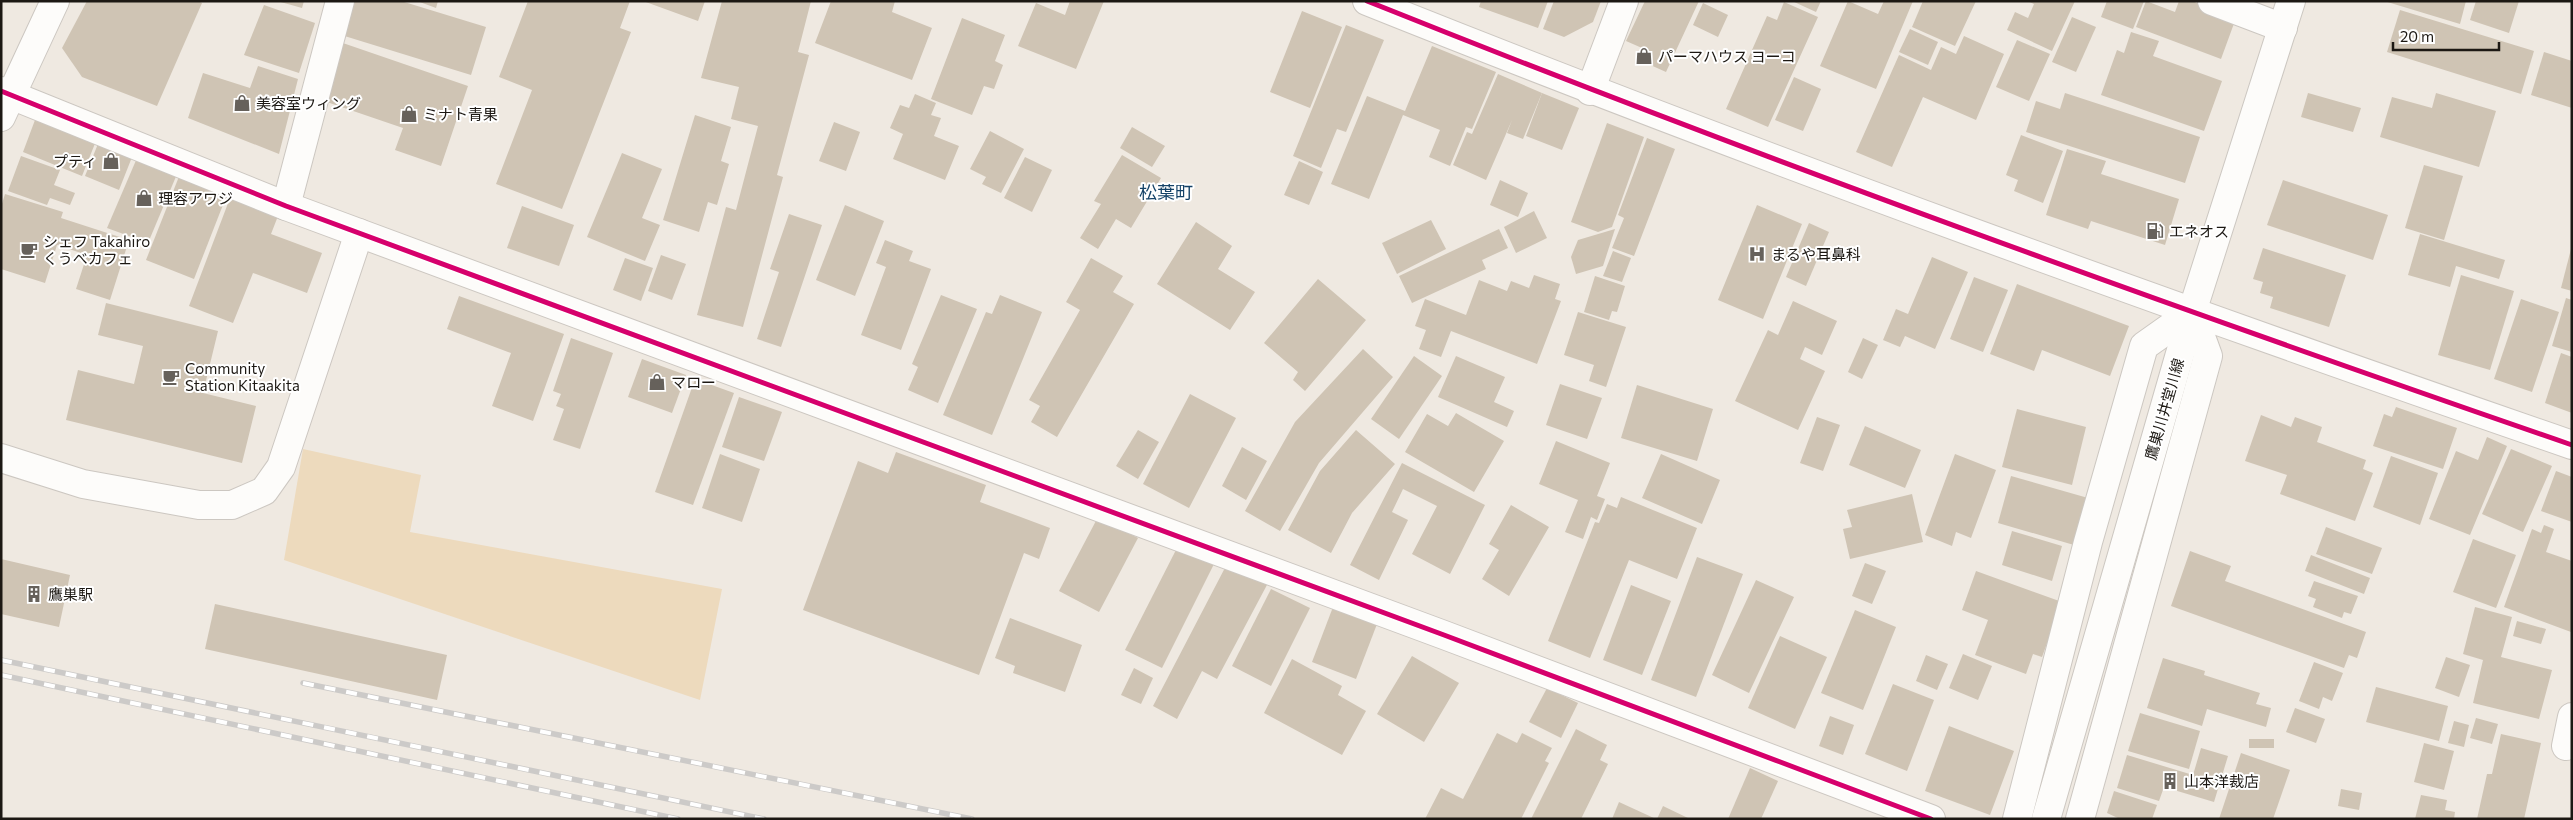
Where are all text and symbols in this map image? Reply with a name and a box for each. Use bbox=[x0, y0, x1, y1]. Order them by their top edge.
scale bar bbox=[2393, 20, 2499, 52]
text: 20 m bbox=[2400, 27, 2434, 45]
shop icon: パーマハウス ヨーコ bbox=[1634, 46, 1654, 66]
place label: パーマハウス ヨーコ bbox=[1658, 47, 1796, 65]
shop icon: 美容室ウィング bbox=[232, 93, 252, 113]
place label: 美容室ウィング bbox=[256, 94, 361, 112]
shop icon: ミナト青果 bbox=[399, 104, 419, 124]
place label: ミナト青果 bbox=[423, 105, 498, 123]
shop icon: プティ bbox=[101, 151, 121, 171]
place label: プティ bbox=[53, 152, 97, 170]
district label: 松葉町 bbox=[1139, 181, 1193, 203]
shop icon: 理容アワジ bbox=[134, 188, 154, 208]
place label: 理容アワジ bbox=[158, 189, 233, 207]
fuel station icon: エネオス bbox=[2145, 221, 2165, 241]
place label: エネオス bbox=[2169, 222, 2229, 240]
place label: シェフ Takahiro くうべカフェ bbox=[43, 232, 150, 267]
cafe icon: シェフ Takahiro くうべカフェ bbox=[19, 240, 39, 260]
hospital icon: まるや耳鼻科 bbox=[1747, 244, 1767, 264]
place label: まるや耳鼻科 bbox=[1771, 245, 1861, 263]
street label: 鷹巣川井堂川線 bbox=[2141, 356, 2187, 462]
place label: Community Station Kitaakita bbox=[185, 359, 300, 394]
cafe icon: Community Station Kitaakita bbox=[161, 367, 181, 387]
shop icon: マロー bbox=[647, 372, 667, 392]
place label: マロー bbox=[671, 373, 716, 391]
building icon: 鷹巣駅 bbox=[24, 584, 44, 604]
place label: 鷹巣駅 bbox=[48, 585, 93, 603]
building icon: 山本洋裁店 bbox=[2160, 771, 2180, 791]
place label: 山本洋裁店 bbox=[2184, 772, 2259, 790]

